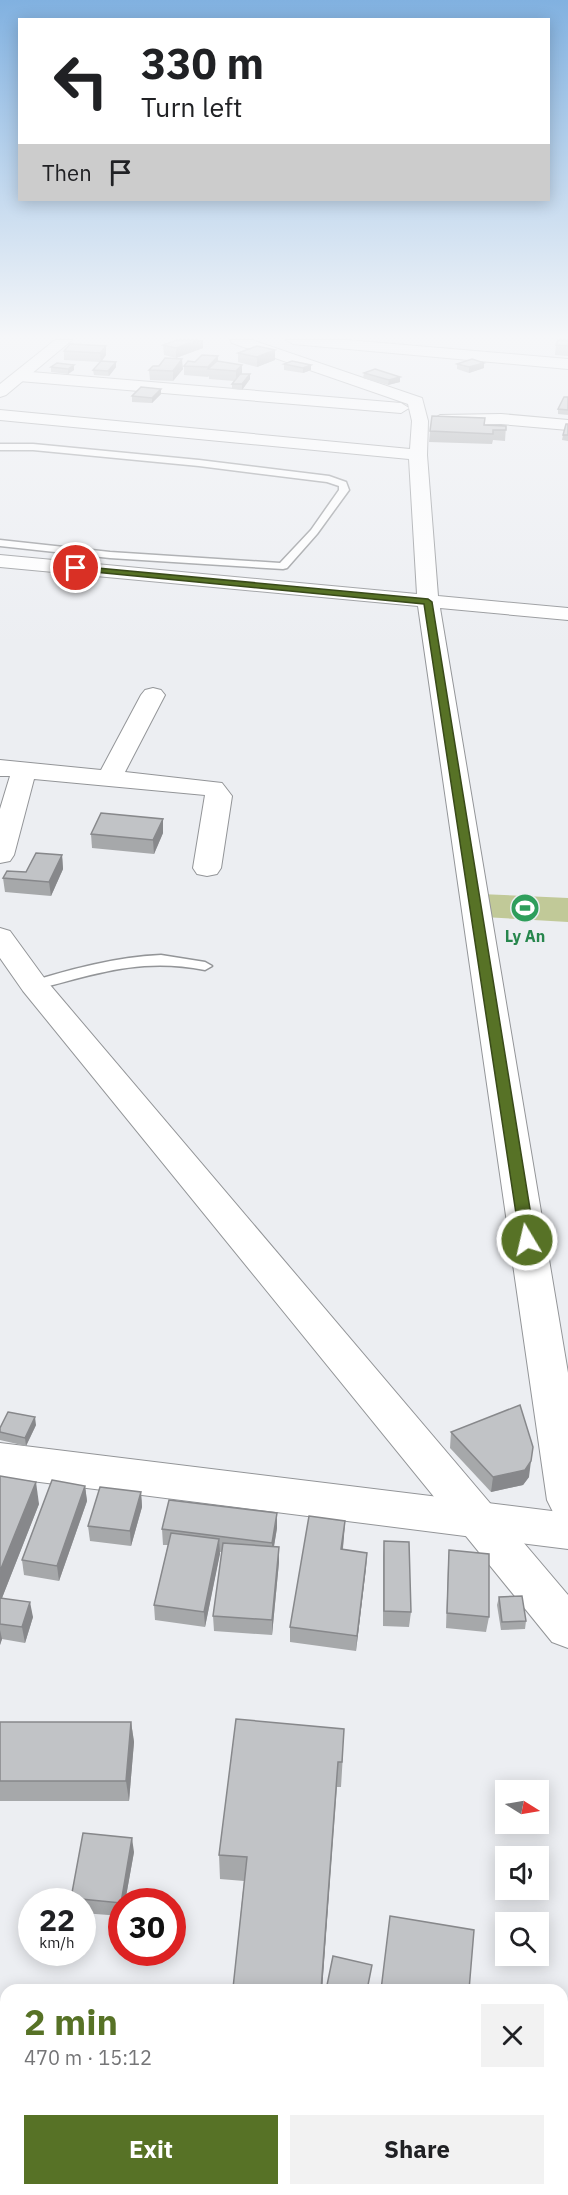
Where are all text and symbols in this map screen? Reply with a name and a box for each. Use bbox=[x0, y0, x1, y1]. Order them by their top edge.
text: 330 m bbox=[141, 36, 264, 91]
icon: left bbox=[42, 42, 120, 120]
text: Turn left bbox=[141, 89, 242, 124]
icon: arrive bbox=[104, 156, 137, 189]
text: Then bbox=[42, 158, 92, 187]
pin bbox=[50, 542, 101, 593]
icon: arrive bbox=[59, 551, 92, 584]
sports icon: Ly An bbox=[509, 892, 541, 924]
place label: Ly An bbox=[505, 926, 545, 946]
position arrow bbox=[495, 1208, 559, 1272]
north arrow bbox=[495, 1780, 549, 1834]
map controls bbox=[495, 1780, 549, 1966]
button: sound bbox=[495, 1846, 549, 1900]
speed limit sign: 30 bbox=[108, 1888, 186, 1966]
text: 22 bbox=[39, 1900, 75, 1939]
button: search bbox=[495, 1912, 549, 1966]
text: km/h bbox=[39, 1933, 75, 1952]
text: 2 min bbox=[24, 1998, 118, 2045]
button: close bbox=[481, 2004, 544, 2067]
text: 470 m · 15:12 bbox=[24, 2044, 152, 2071]
button: Exit bbox=[24, 2115, 278, 2184]
button: Share bbox=[290, 2115, 544, 2184]

